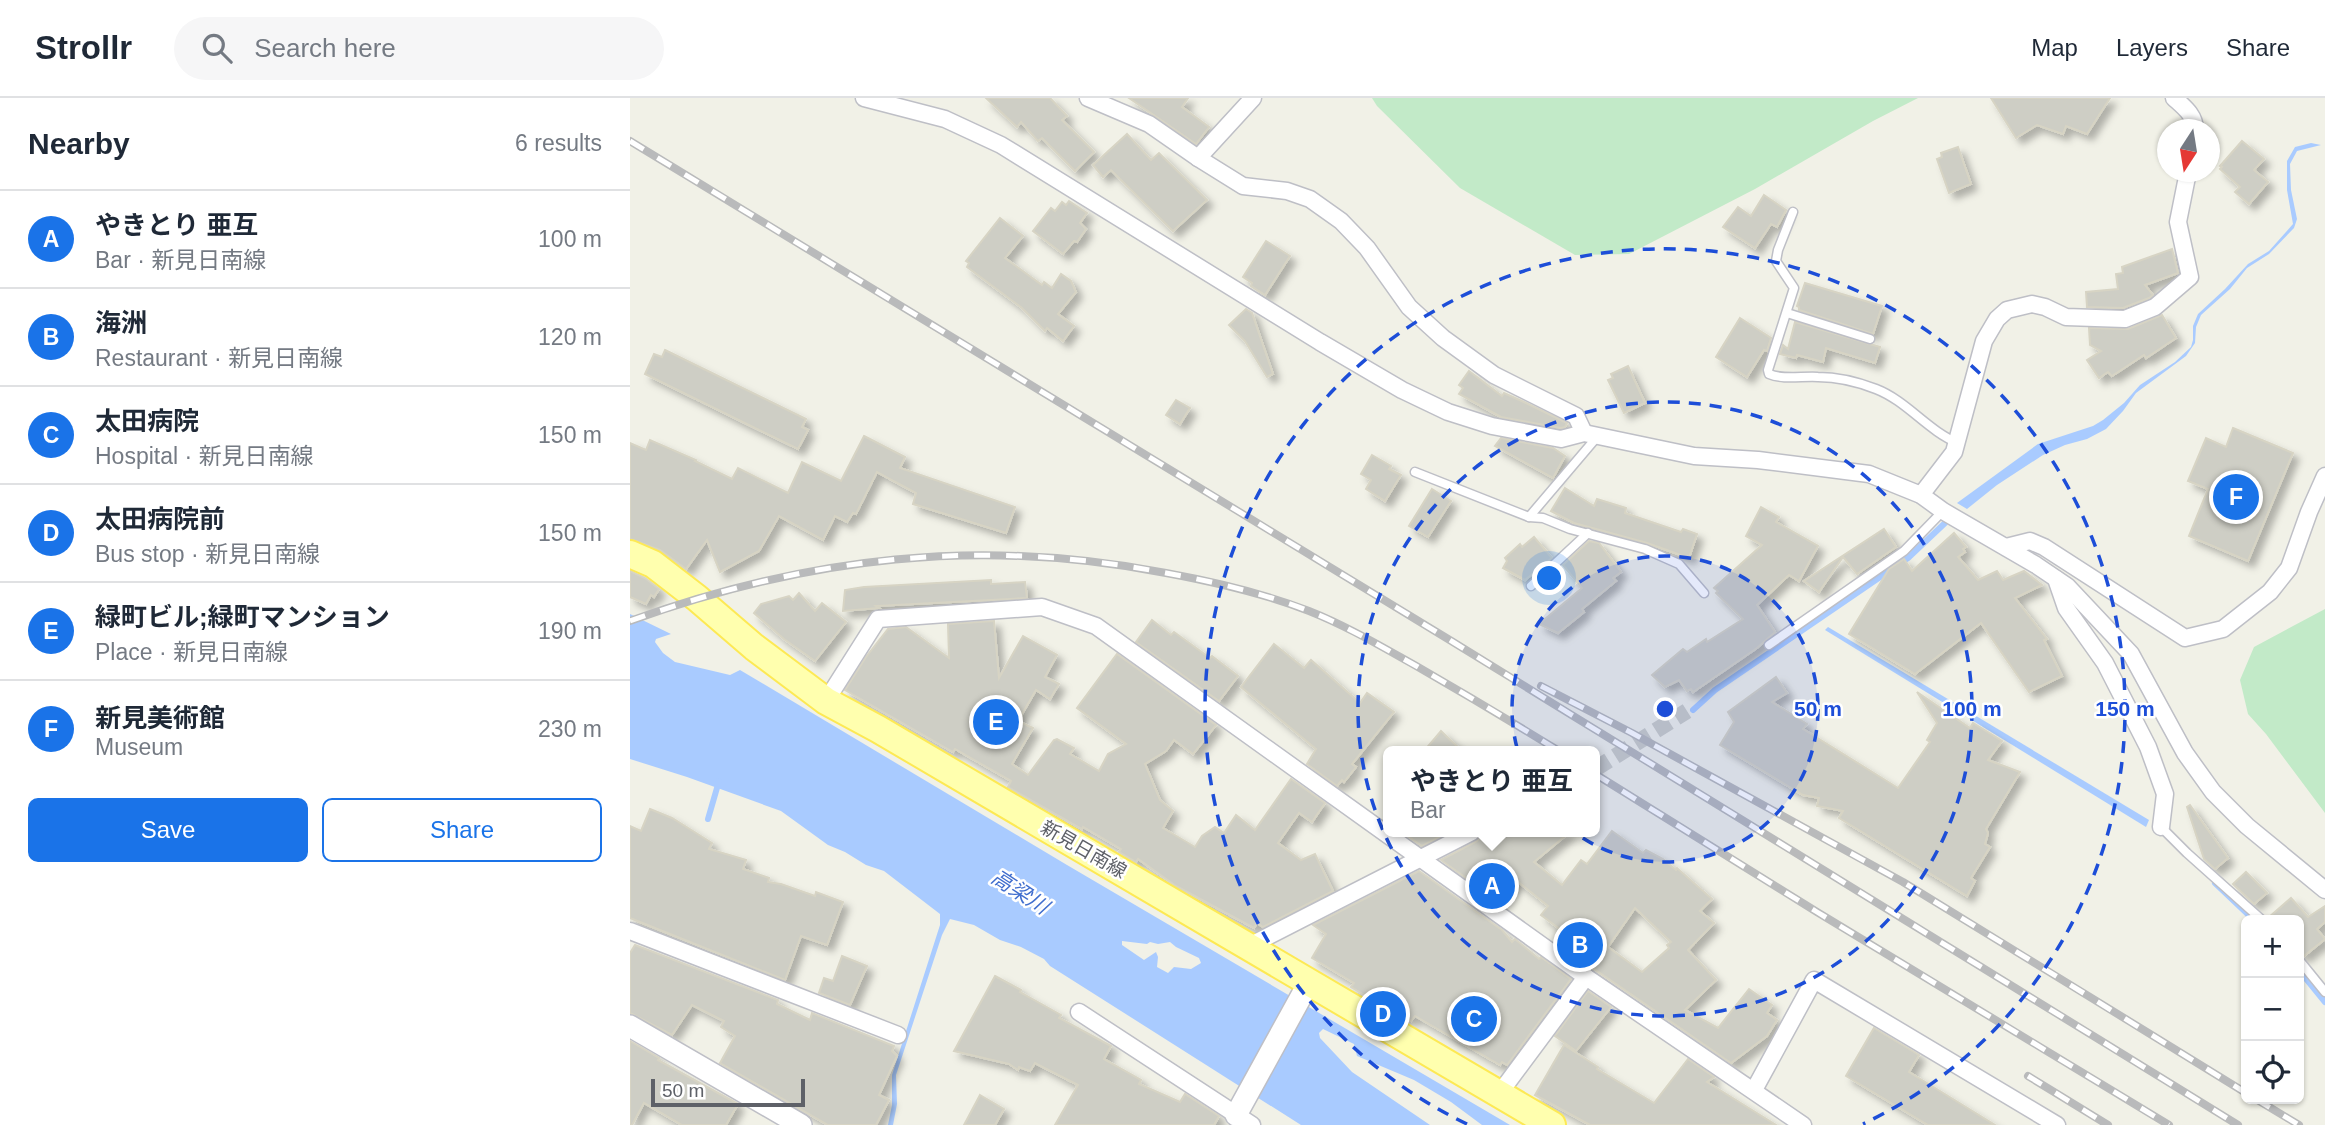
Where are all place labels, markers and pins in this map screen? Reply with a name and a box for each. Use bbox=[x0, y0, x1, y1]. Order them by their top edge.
pin: F bbox=[2213, 471, 2259, 523]
pin: E bbox=[973, 696, 1019, 748]
centre of rings bbox=[1653, 697, 1677, 721]
pin: A bbox=[1469, 860, 1515, 912]
pin: B bbox=[1557, 919, 1603, 971]
pin: D bbox=[1360, 988, 1406, 1040]
pin: C bbox=[1451, 993, 1497, 1045]

